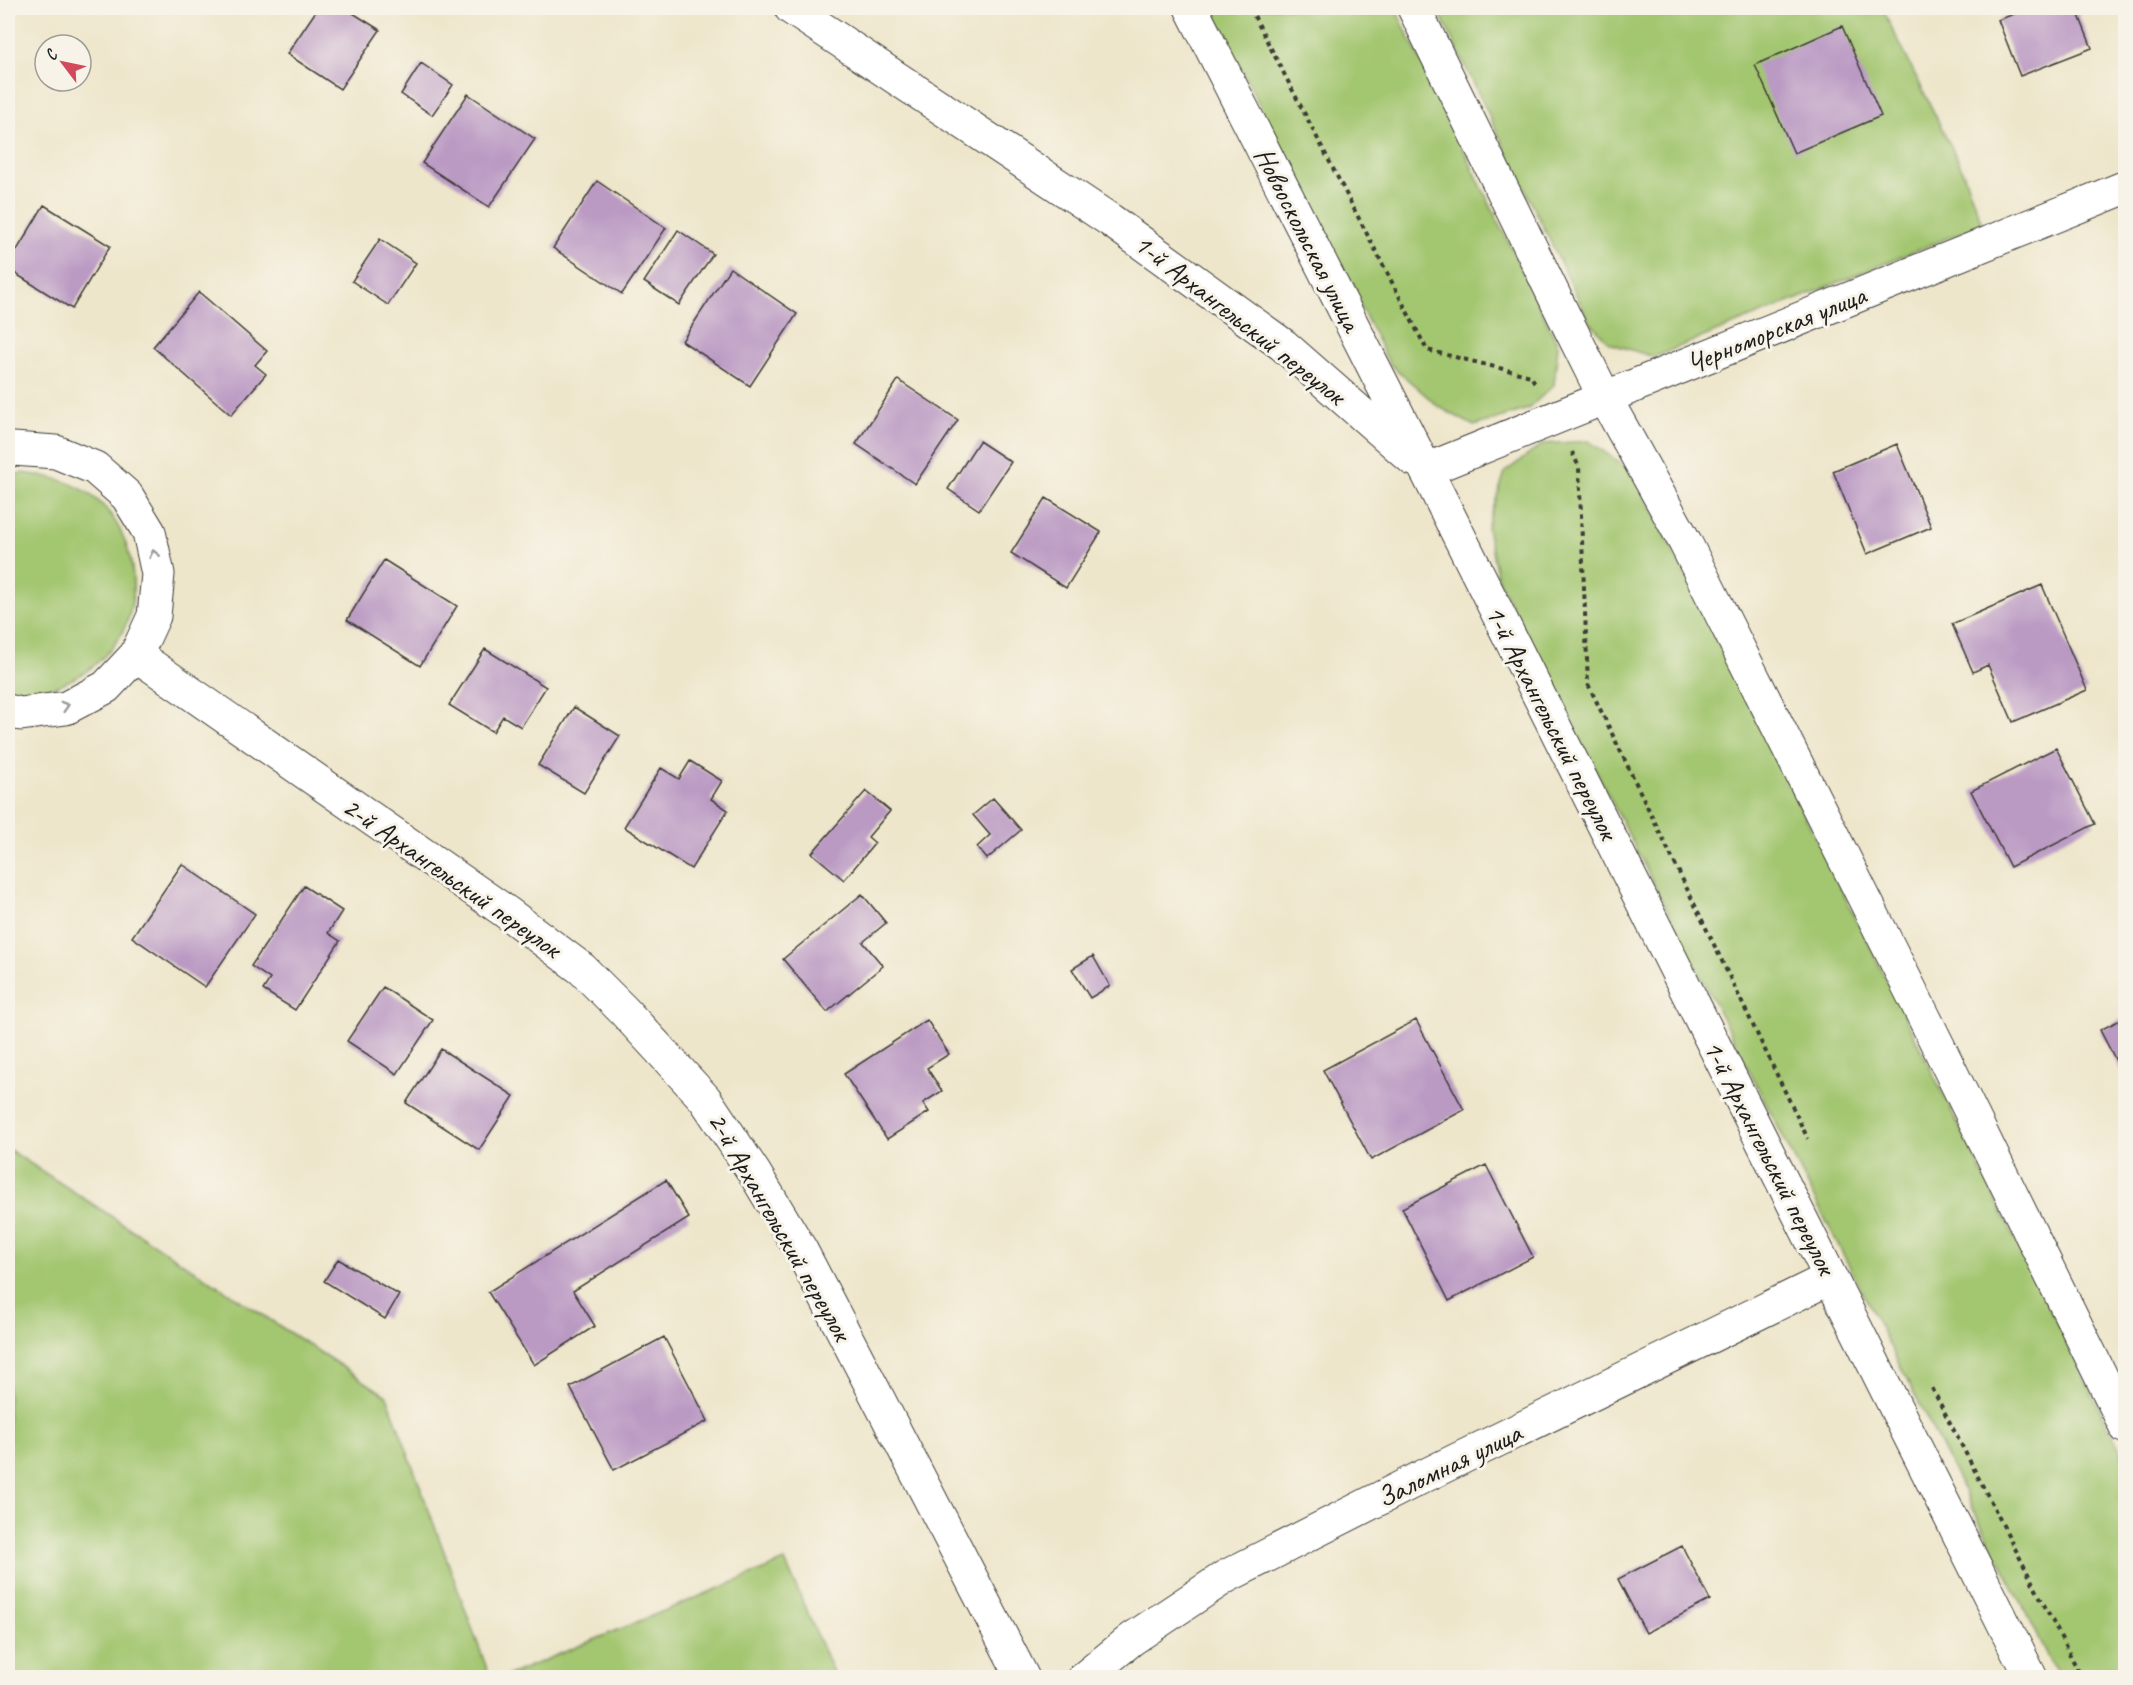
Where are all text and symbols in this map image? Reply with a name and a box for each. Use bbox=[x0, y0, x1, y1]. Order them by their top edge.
north arrow bbox=[33, 33, 93, 93]
text: С bbox=[41, 45, 63, 64]
street label: Новооскольская улица bbox=[1247, 141, 1371, 339]
street label: 1-й Архангельский переулок bbox=[1127, 226, 1355, 414]
street label: Черноморская улица bbox=[1681, 277, 1872, 381]
one-way arrow bbox=[148, 550, 161, 560]
street label: 1-й Архангельский переулок bbox=[1478, 599, 1627, 847]
one-way arrow bbox=[59, 701, 70, 713]
street label: 2-й Архангельский переулок bbox=[336, 789, 570, 967]
street label: 1-й Архангельский переулок bbox=[1696, 1034, 1845, 1282]
street label: 2-й Архангельский переулок bbox=[700, 1105, 861, 1349]
street label: Заломная улица bbox=[1371, 1414, 1529, 1515]

